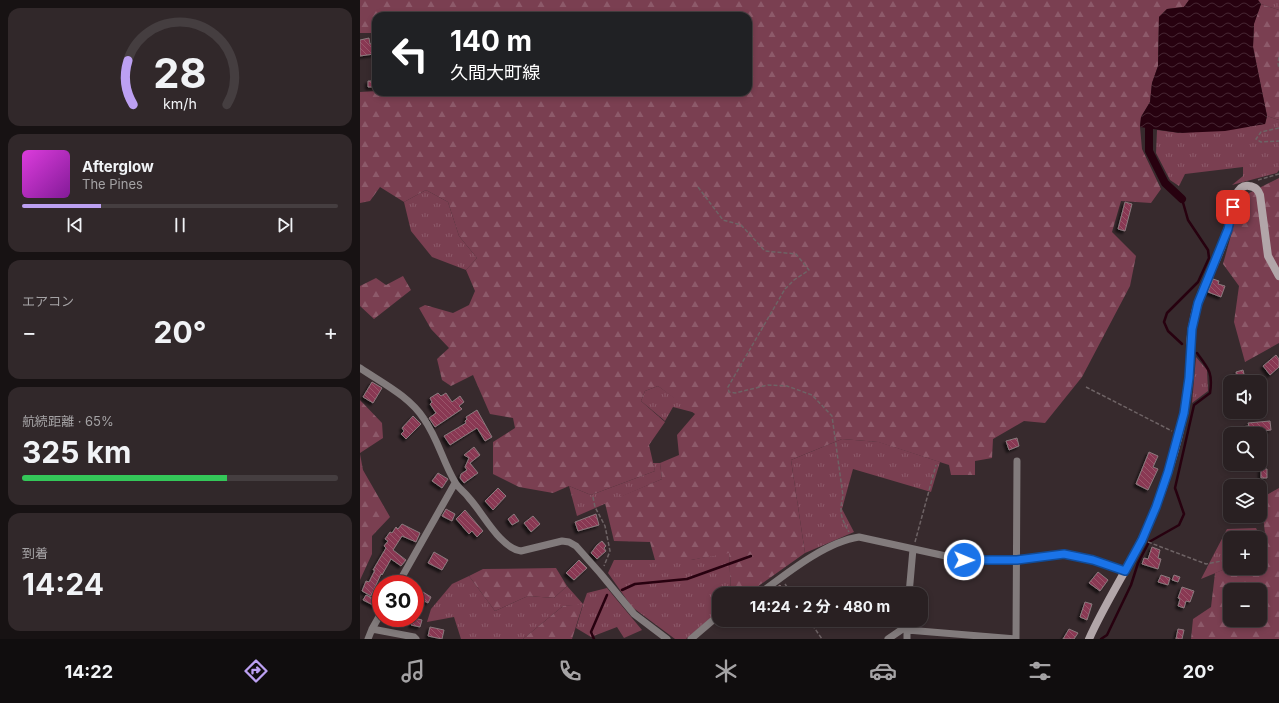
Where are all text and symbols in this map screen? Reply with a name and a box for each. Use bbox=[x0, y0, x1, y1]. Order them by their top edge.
text: 140 m bbox=[450, 24, 532, 58]
icon: left bbox=[384, 28, 436, 80]
text: 28 bbox=[153, 48, 207, 98]
text: 久間大町線 bbox=[450, 62, 540, 83]
text: km/h bbox=[163, 95, 197, 112]
text: Afterglow bbox=[82, 157, 154, 176]
text: The Pines bbox=[82, 176, 143, 192]
pin bbox=[1216, 190, 1250, 224]
icon: arrive bbox=[1222, 196, 1244, 218]
icon: previous bbox=[64, 214, 86, 236]
icon: pause bbox=[169, 214, 191, 236]
icon: next bbox=[274, 214, 296, 236]
text: エアコン bbox=[22, 293, 74, 309]
text: 20° bbox=[154, 314, 206, 350]
text: − bbox=[22, 319, 37, 345]
text: + bbox=[323, 319, 338, 345]
map controls bbox=[1223, 375, 1267, 627]
button: sound bbox=[1223, 375, 1267, 419]
text: 航続距離 · 65% bbox=[22, 413, 114, 429]
button: search bbox=[1223, 427, 1267, 471]
text: 325 km bbox=[22, 434, 131, 470]
button: layers bbox=[1223, 479, 1267, 523]
button: + bbox=[1223, 531, 1267, 575]
position arrow bbox=[943, 539, 985, 581]
text: 到着 bbox=[22, 545, 48, 561]
text: 14:24 bbox=[22, 566, 104, 602]
speed limit sign: 30 bbox=[372, 575, 424, 627]
button: − bbox=[1223, 583, 1267, 627]
text: 14:24 · 2 分 · 480 m bbox=[750, 597, 890, 616]
icon: directions bbox=[242, 657, 270, 685]
icon: music bbox=[399, 657, 427, 685]
icon: phone bbox=[556, 657, 584, 685]
icon: climate bbox=[712, 657, 740, 685]
icon: car bbox=[869, 657, 897, 685]
icon: filters bbox=[1026, 657, 1054, 685]
text: 14:22 bbox=[64, 661, 113, 682]
text: 20° bbox=[1183, 661, 1215, 682]

